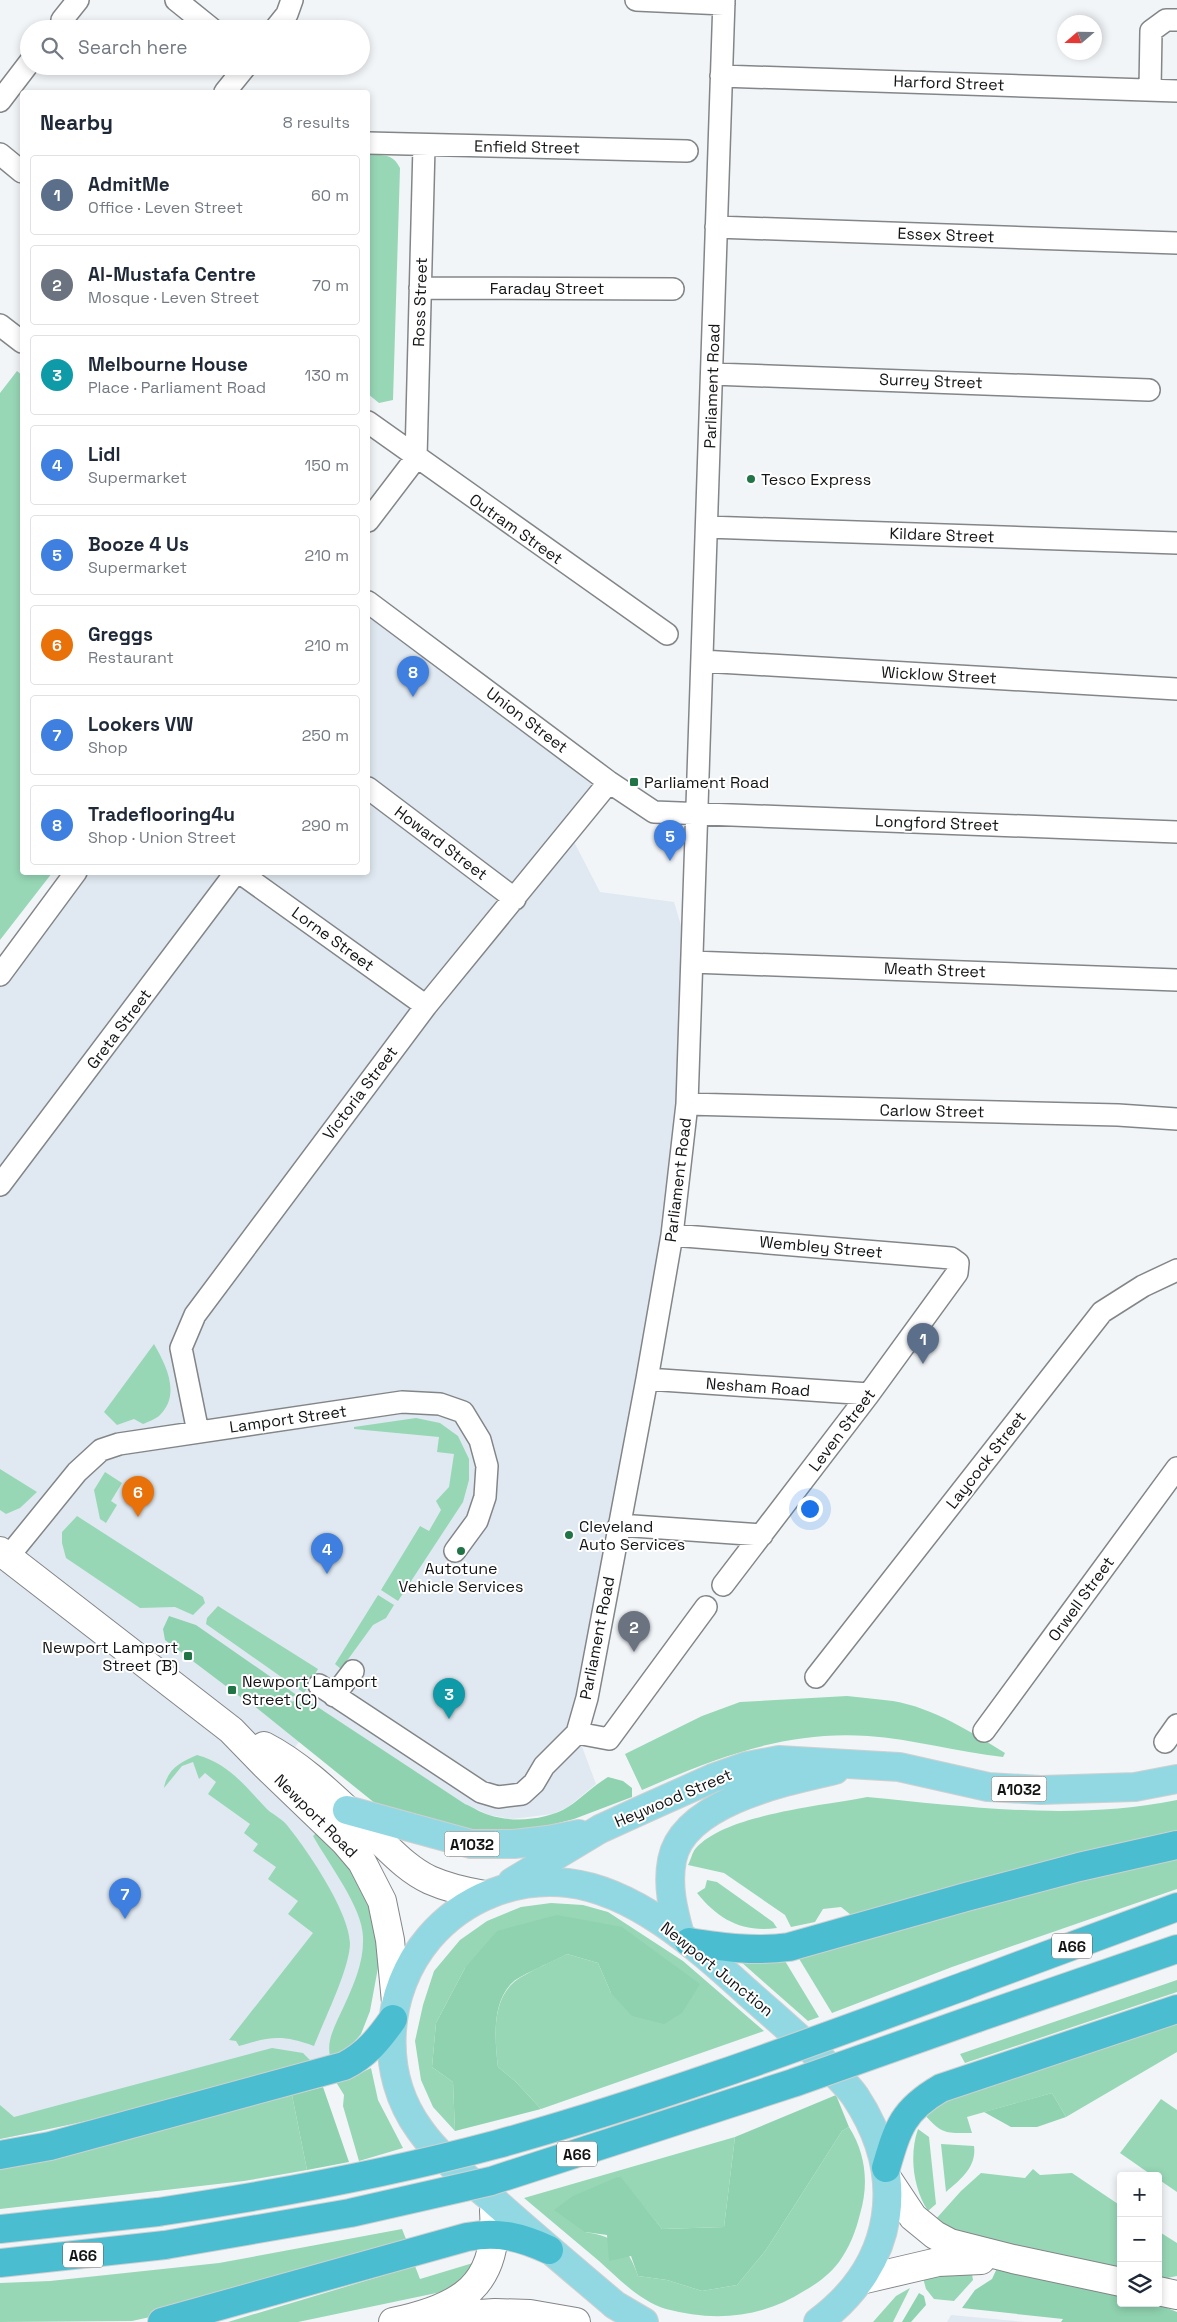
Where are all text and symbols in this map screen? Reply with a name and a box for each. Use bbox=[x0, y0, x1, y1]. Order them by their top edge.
north arrow bbox=[1057, 15, 1102, 60]
search box bbox=[20, 20, 370, 75]
icon: search bbox=[38, 34, 66, 62]
text: Search here bbox=[78, 35, 188, 60]
street label: Harford Street bbox=[893, 71, 1005, 95]
text: Nearby bbox=[40, 109, 113, 136]
text: 8 results bbox=[283, 112, 350, 133]
street label: Enfield Street bbox=[474, 136, 580, 158]
text: AdmitMe bbox=[88, 172, 170, 197]
text: 1 bbox=[53, 185, 61, 206]
text: 60 m bbox=[311, 185, 349, 206]
text: Office · Leven Street bbox=[88, 197, 243, 218]
street label: Essex Street bbox=[897, 223, 995, 247]
street label: Ross Street bbox=[408, 257, 432, 347]
text: Al-Mustafa Centre bbox=[88, 262, 256, 287]
text: 2 bbox=[52, 275, 62, 296]
text: 70 m bbox=[312, 275, 349, 296]
street label: Faraday Street bbox=[490, 278, 604, 299]
text: Mosque · Leven Street bbox=[88, 287, 259, 308]
street label: Parliament Road bbox=[699, 323, 725, 449]
text: Melbourne House bbox=[88, 352, 248, 377]
text: 3 bbox=[52, 365, 62, 386]
text: 130 m bbox=[305, 365, 349, 386]
street label: Surrey Street bbox=[879, 369, 983, 393]
text: Place · Parliament Road bbox=[88, 377, 266, 398]
text: Lidl bbox=[88, 442, 121, 467]
text: 4 bbox=[52, 455, 62, 476]
text: 150 m bbox=[305, 455, 349, 476]
text: Supermarket bbox=[88, 467, 187, 488]
place label: Tesco Express bbox=[761, 469, 871, 490]
marker: Tesco Express bbox=[745, 473, 757, 485]
street label: Outram Street bbox=[465, 489, 567, 569]
street label: Kildare Street bbox=[889, 523, 995, 547]
text: Booze 4 Us bbox=[88, 532, 189, 557]
text: 5 bbox=[52, 545, 62, 566]
text: 210 m bbox=[305, 545, 349, 566]
text: Supermarket bbox=[88, 557, 187, 578]
text: Greggs bbox=[88, 622, 153, 647]
text: 6 bbox=[52, 635, 62, 656]
text: 210 m bbox=[305, 635, 349, 656]
text: Restaurant bbox=[88, 647, 174, 668]
pin: 8 bbox=[397, 656, 429, 697]
street label: Wicklow Street bbox=[881, 661, 997, 689]
street label: Union Street bbox=[482, 682, 572, 758]
text: Lookers VW bbox=[88, 712, 193, 737]
text: 7 bbox=[53, 725, 61, 746]
text: 250 m bbox=[302, 725, 349, 746]
text: Shop bbox=[88, 737, 128, 758]
place label: Parliament Road bbox=[644, 772, 769, 793]
marker: Parliament Road bbox=[628, 776, 640, 788]
street label: Howard Street bbox=[390, 801, 492, 885]
text: Tradeflooring4u bbox=[88, 802, 235, 827]
street label: Longford Street bbox=[875, 810, 999, 836]
text: 8 bbox=[52, 815, 62, 836]
text: 290 m bbox=[301, 815, 349, 836]
pin: 5 bbox=[654, 820, 686, 861]
text: Shop · Union Street bbox=[88, 827, 236, 848]
street label: Lorne Street bbox=[288, 902, 378, 976]
street label: Meath Street bbox=[884, 958, 986, 982]
street label: Greta Street bbox=[82, 985, 156, 1073]
street label: Victoria Street bbox=[318, 1042, 402, 1144]
street label: Carlow Street bbox=[879, 1100, 985, 1122]
street label: Parliament Road bbox=[660, 1117, 696, 1243]
street label: Wembley Street bbox=[759, 1231, 883, 1263]
pin: 1 bbox=[907, 1323, 939, 1364]
street label: Nesham Road bbox=[705, 1373, 811, 1401]
street label: Leven Street bbox=[804, 1384, 880, 1476]
street label: Lamport Street bbox=[228, 1400, 348, 1438]
street label: Laycock Street bbox=[941, 1407, 1031, 1513]
pin: 6 bbox=[122, 1476, 154, 1517]
your location bbox=[797, 1496, 823, 1522]
place label: Cleveland Auto Services bbox=[579, 1516, 685, 1555]
marker: Cleveland Auto Services bbox=[563, 1529, 575, 1541]
pin: 4 bbox=[311, 1533, 343, 1574]
marker: Autotune Vehicle Services bbox=[455, 1545, 467, 1557]
street label: Orwell Street bbox=[1043, 1552, 1119, 1646]
place label: Autotune Vehicle Services bbox=[399, 1558, 523, 1597]
street label: Parliament Road bbox=[575, 1575, 619, 1701]
pin: 2 bbox=[618, 1611, 650, 1652]
place label: Newport Lamport Street (B) bbox=[42, 1637, 178, 1676]
marker: Newport Lamport Street (B) bbox=[182, 1650, 194, 1662]
place label: Newport Lamport Street (C) bbox=[242, 1671, 378, 1710]
pin: 3 bbox=[433, 1678, 465, 1719]
marker: Newport Lamport Street (C) bbox=[226, 1684, 238, 1696]
street label: Heywood Street bbox=[611, 1764, 735, 1832]
street label: Newport Road bbox=[270, 1770, 362, 1862]
road number: A1032 bbox=[992, 1776, 1046, 1802]
road number: A1032 bbox=[444, 1832, 500, 1856]
pin: 7 bbox=[109, 1878, 141, 1919]
street label: Newport Junction bbox=[656, 1917, 778, 2021]
road number: A66 bbox=[1052, 1934, 1092, 1958]
road number: A66 bbox=[557, 2142, 597, 2166]
map controls bbox=[1117, 2172, 1162, 2307]
button: + bbox=[1117, 2172, 1162, 2217]
button: − bbox=[1117, 2217, 1162, 2262]
road number: A66 bbox=[63, 2242, 103, 2268]
button: layers bbox=[1117, 2262, 1162, 2307]

